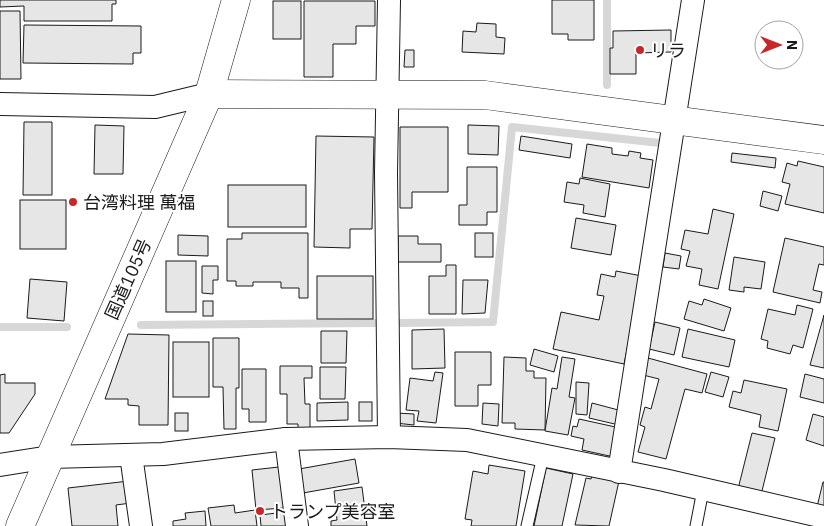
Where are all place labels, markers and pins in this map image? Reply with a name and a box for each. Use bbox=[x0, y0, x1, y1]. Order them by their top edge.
place label: リラ bbox=[650, 39, 686, 62]
marker: リラ bbox=[634, 44, 646, 56]
place label: 台湾料理 萬福 bbox=[83, 191, 195, 214]
marker: 台湾料理 萬福 bbox=[67, 196, 79, 208]
place label: トランプ美容室 bbox=[270, 500, 395, 523]
marker: トランプ美容室 bbox=[254, 505, 266, 517]

